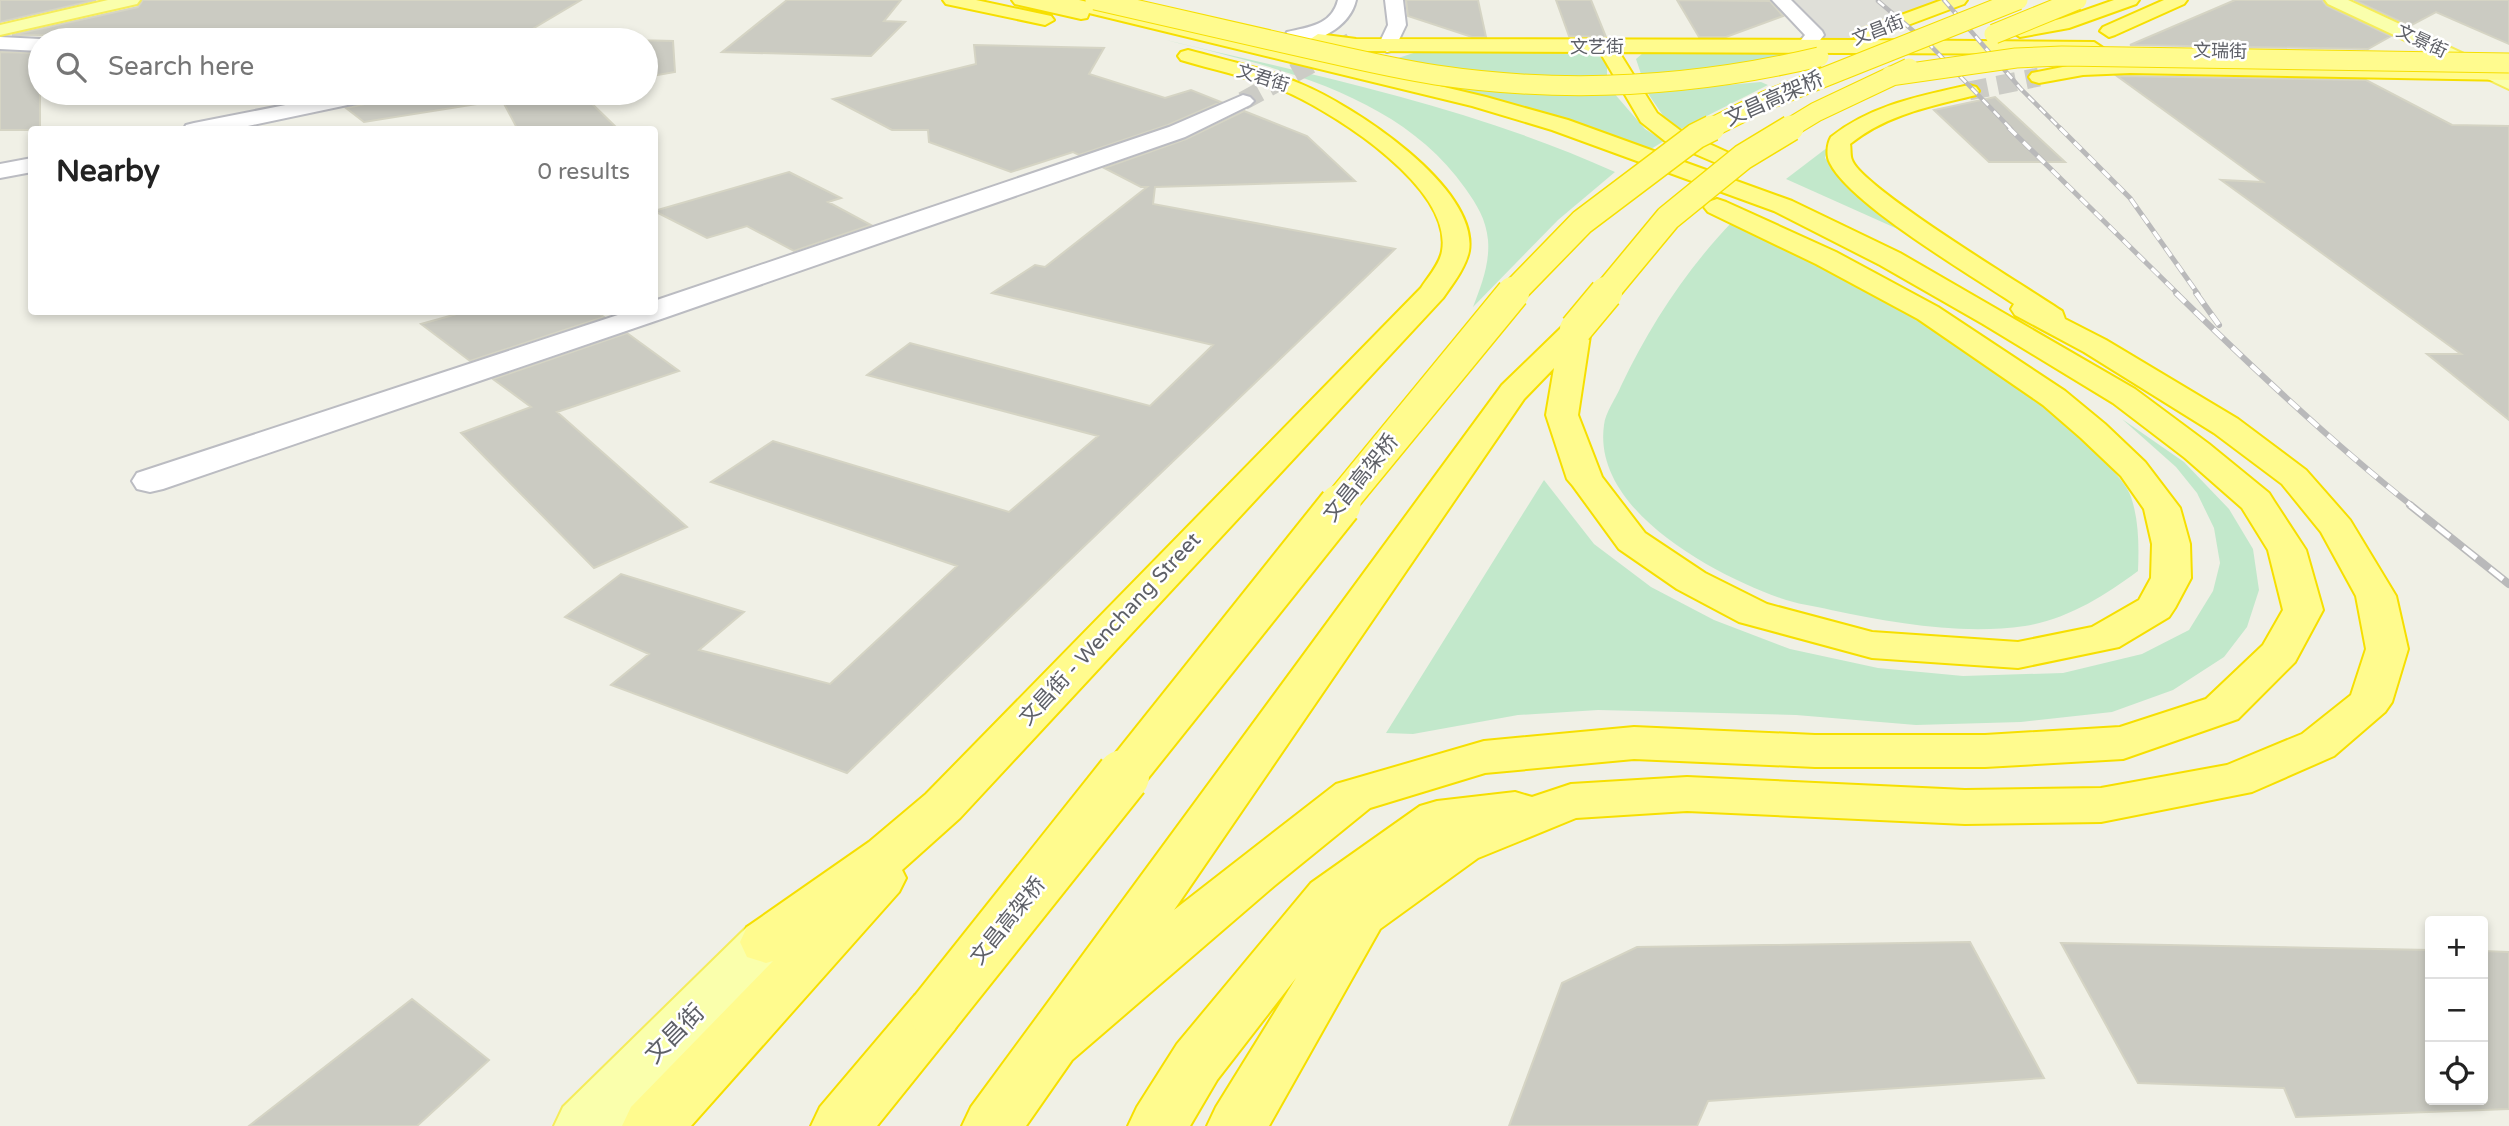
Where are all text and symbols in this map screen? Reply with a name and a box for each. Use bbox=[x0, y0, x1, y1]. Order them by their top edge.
street label: 文昌街 bbox=[1849, 10, 1907, 50]
street label: 文景街 bbox=[2393, 20, 2451, 62]
search box bbox=[28, 28, 658, 105]
street label: 文艺街 bbox=[1570, 36, 1624, 58]
street label: 文瑞街 bbox=[2193, 40, 2247, 62]
icon: search bbox=[52, 48, 90, 86]
text: Search here bbox=[108, 51, 254, 82]
street label: 文君街 bbox=[1234, 60, 1292, 96]
street label: 文昌高架桥 bbox=[1721, 66, 1827, 132]
text: Nearby bbox=[56, 153, 160, 190]
text: 0 results bbox=[537, 158, 630, 186]
street label: 文昌高架桥 bbox=[1318, 429, 1404, 527]
street label: 文昌街 - Wenchang Street bbox=[1014, 527, 1206, 731]
street label: 文昌高架桥 bbox=[965, 872, 1051, 970]
map controls bbox=[2425, 916, 2488, 1105]
button: + bbox=[2425, 916, 2488, 979]
button: − bbox=[2425, 979, 2488, 1042]
street label: 文昌街 bbox=[639, 998, 711, 1070]
button: locate bbox=[2425, 1042, 2488, 1105]

